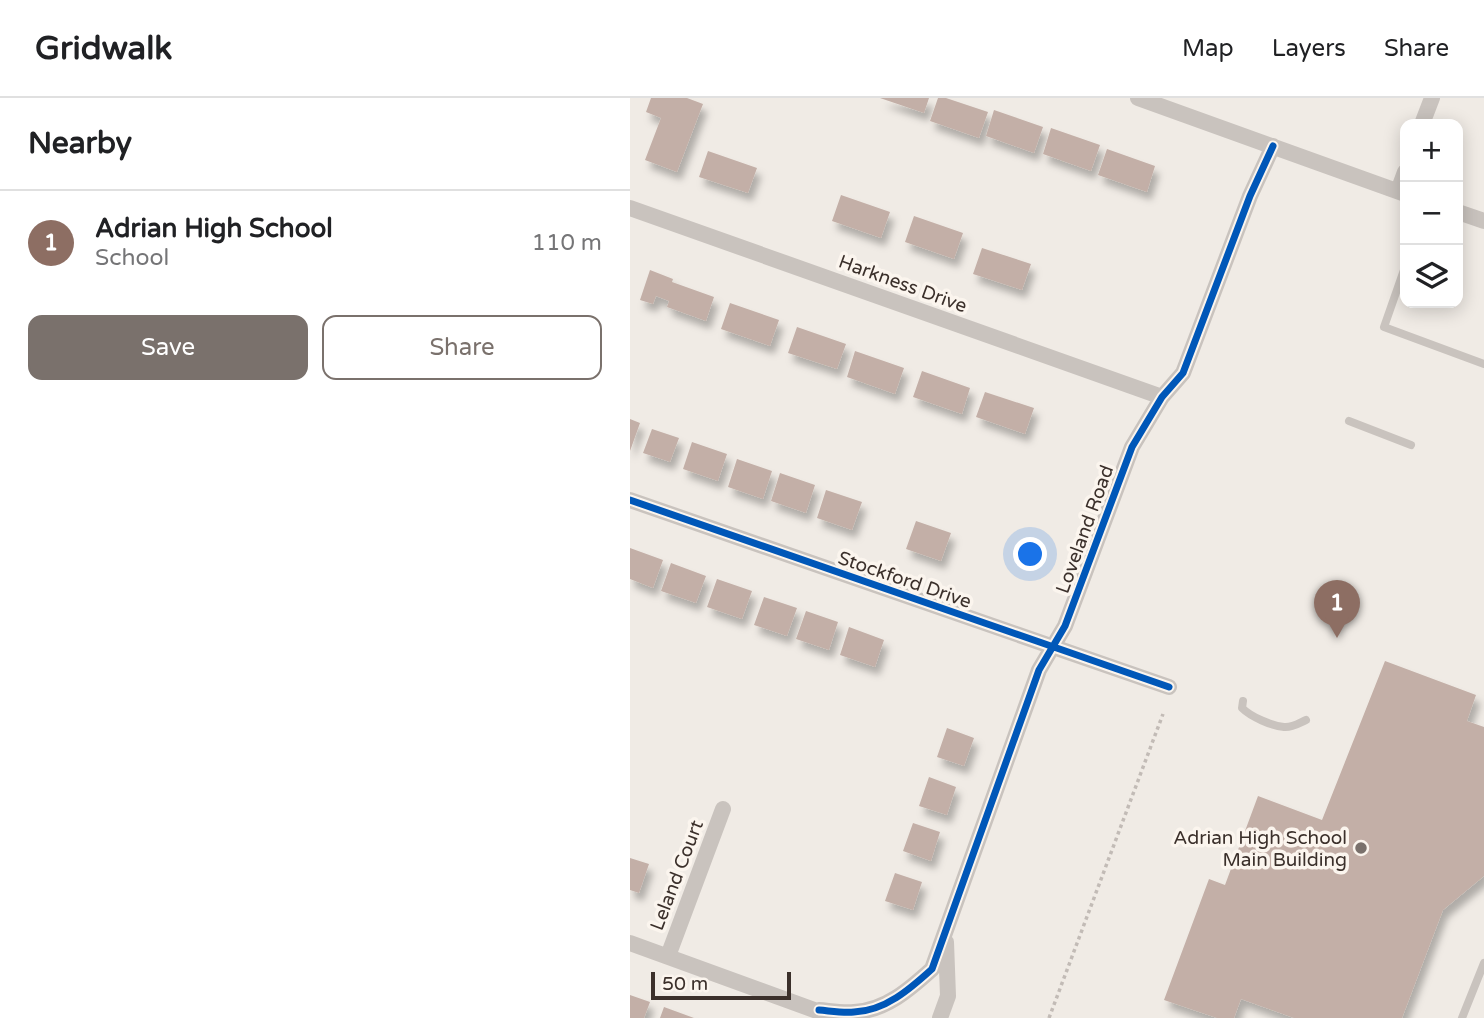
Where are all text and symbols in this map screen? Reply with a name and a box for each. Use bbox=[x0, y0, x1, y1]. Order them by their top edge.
text: Gridwalk bbox=[35, 29, 172, 68]
text: Map bbox=[1182, 34, 1234, 63]
text: Layers bbox=[1272, 34, 1346, 63]
text: Share bbox=[1384, 34, 1449, 63]
map controls bbox=[1400, 119, 1463, 308]
button: + bbox=[1400, 119, 1463, 182]
text: Nearby bbox=[28, 125, 132, 162]
button: − bbox=[1400, 182, 1463, 245]
text: Adrian High School bbox=[95, 213, 333, 244]
text: 1 bbox=[44, 229, 58, 257]
text: 110 m bbox=[532, 229, 602, 257]
text: School bbox=[95, 244, 169, 272]
button: layers bbox=[1400, 245, 1463, 308]
street label: Harkness Drive bbox=[835, 251, 970, 317]
button: Save bbox=[28, 315, 308, 380]
button: Share bbox=[322, 315, 602, 380]
street label: Loveland Road bbox=[1052, 462, 1118, 596]
your location bbox=[1013, 537, 1047, 571]
street label: Stockford Drive bbox=[835, 547, 974, 613]
pin: 1 bbox=[1314, 580, 1360, 638]
street label: Leland Court bbox=[646, 817, 708, 934]
place label: Adrian High School Main Building bbox=[1173, 827, 1347, 871]
marker: Adrian High School Main Building bbox=[1353, 840, 1369, 856]
scale bar bbox=[651, 969, 791, 1001]
text: 50 m bbox=[662, 973, 708, 995]

